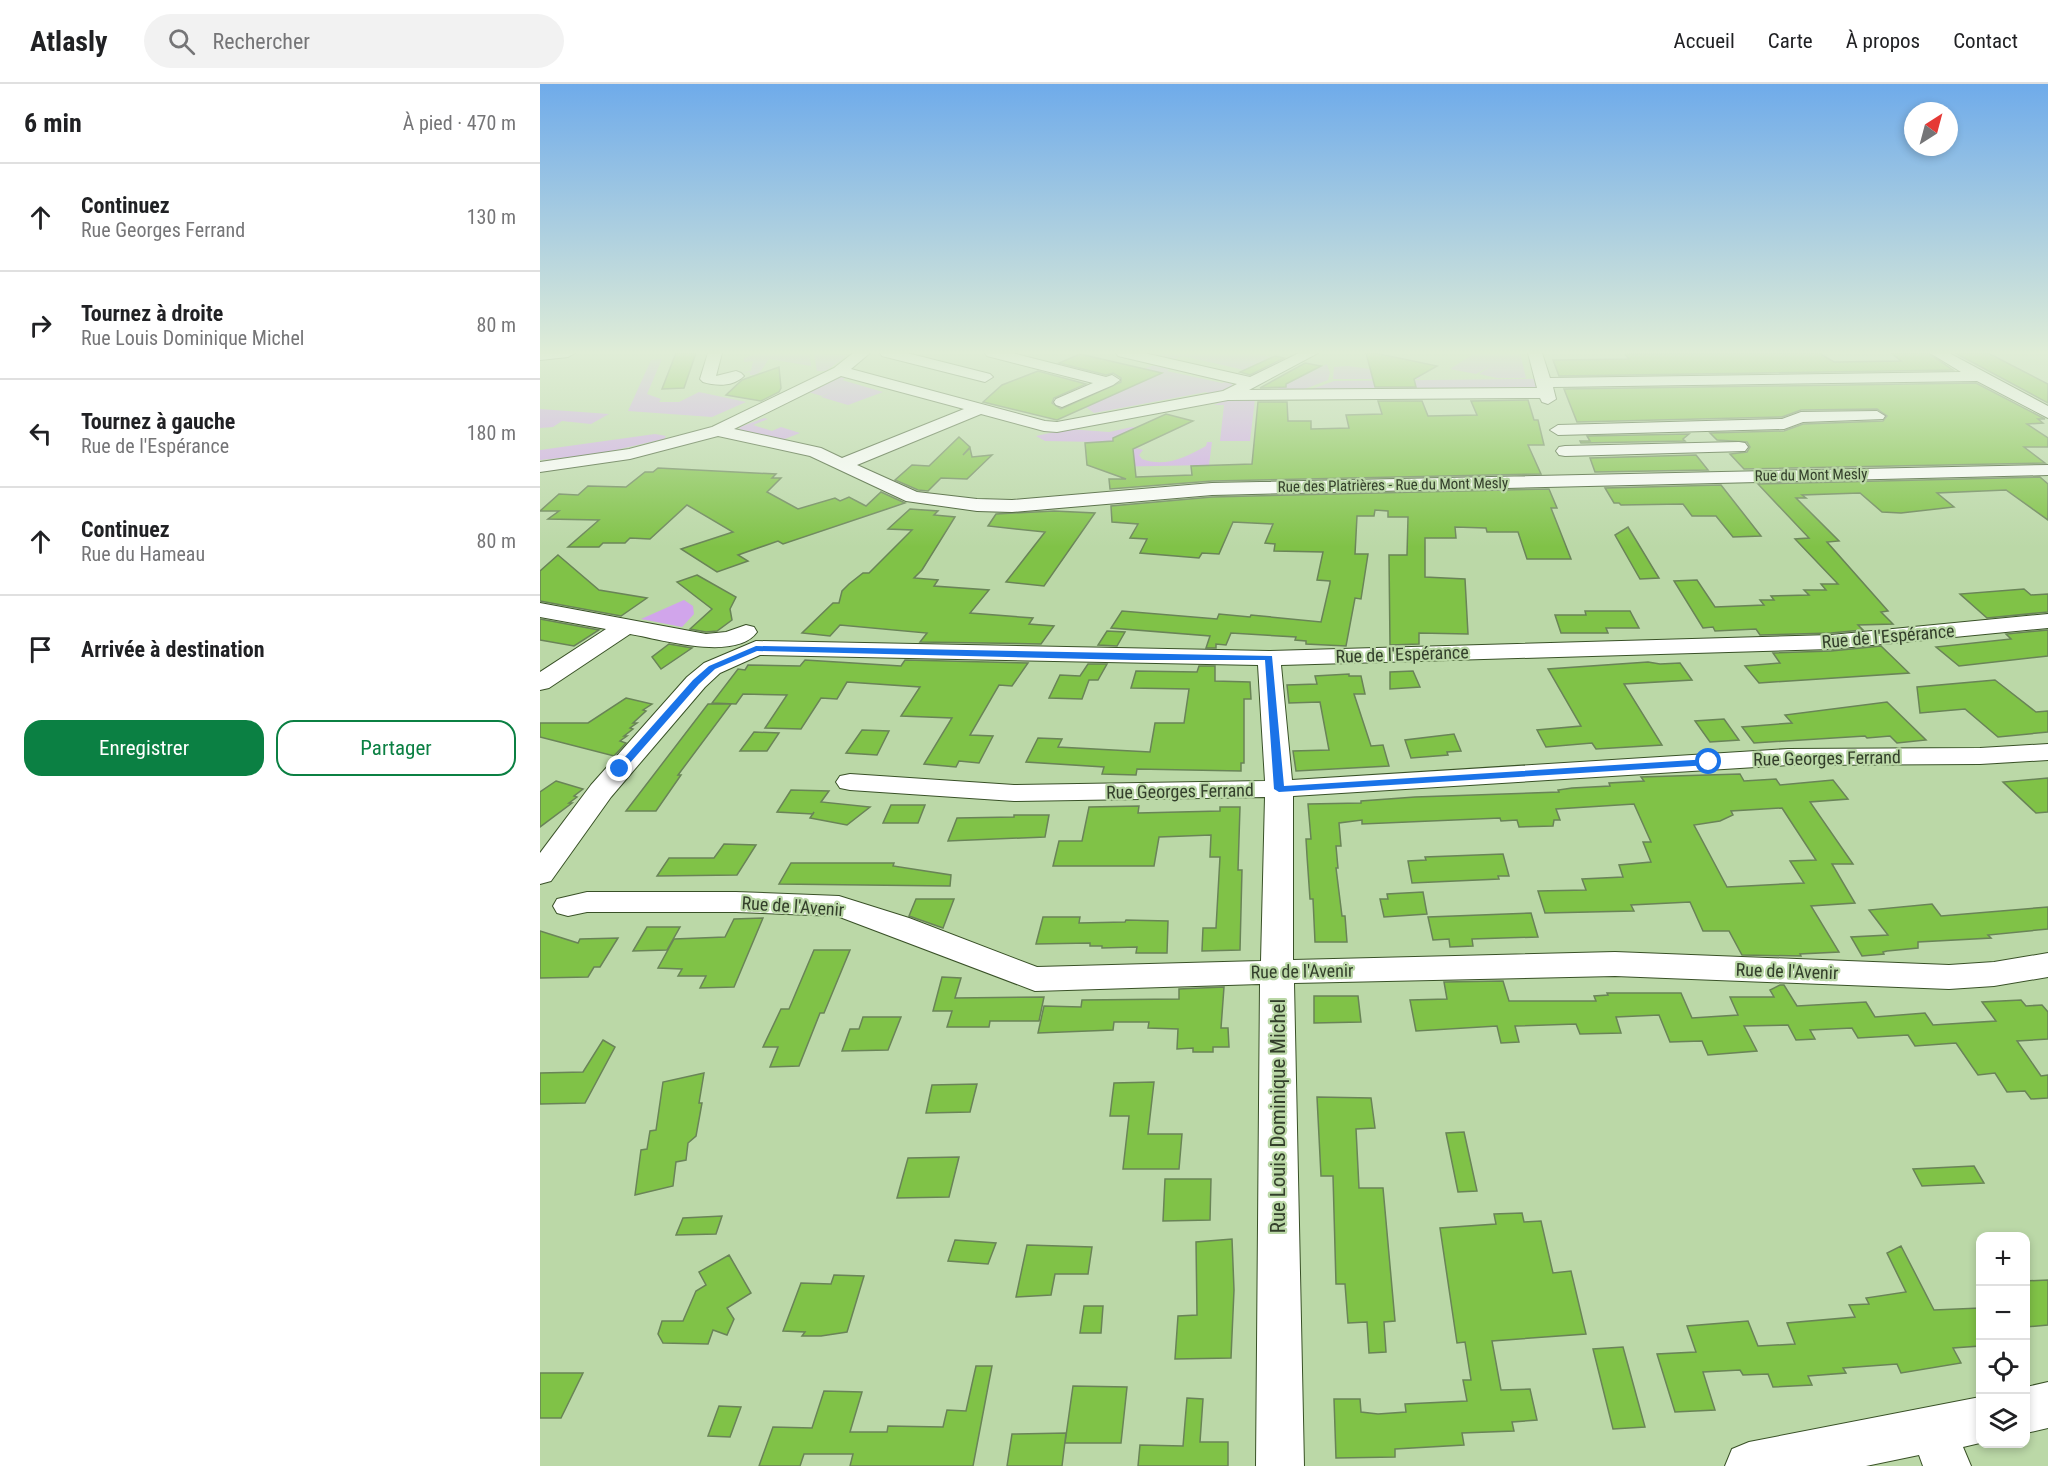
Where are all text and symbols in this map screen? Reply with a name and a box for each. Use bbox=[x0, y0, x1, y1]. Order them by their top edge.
search box bbox=[144, 14, 564, 68]
text: Atlasly bbox=[30, 25, 108, 58]
icon: search bbox=[165, 25, 198, 58]
text: Rechercher bbox=[213, 29, 310, 54]
text: Accueil bbox=[1674, 29, 1735, 53]
text: Carte bbox=[1768, 29, 1813, 53]
text: À propos bbox=[1846, 29, 1920, 53]
text: Contact bbox=[1953, 29, 2018, 53]
north arrow bbox=[1904, 102, 1958, 156]
text: 6 min bbox=[24, 108, 82, 138]
text: À pied · 470 m bbox=[403, 111, 516, 135]
text: Continuez bbox=[81, 193, 170, 218]
icon: ahead bbox=[24, 201, 57, 234]
text: 130 m bbox=[467, 205, 516, 229]
text: Rue Georges Ferrand bbox=[81, 218, 245, 242]
text: Tournez à droite bbox=[81, 301, 223, 326]
icon: right bbox=[24, 309, 57, 342]
text: 80 m bbox=[477, 313, 516, 337]
text: Rue Louis Dominique Michel bbox=[81, 326, 304, 350]
text: Tournez à gauche bbox=[81, 409, 235, 434]
icon: left bbox=[24, 417, 57, 450]
text: 180 m bbox=[467, 421, 516, 445]
text: Rue de l'Espérance bbox=[81, 434, 229, 458]
street label: Rue du Mont Mesly bbox=[1754, 465, 1868, 485]
street label: Rue des Platrières - Rue du Mont Mesly bbox=[1278, 474, 1508, 496]
text: Continuez bbox=[81, 517, 170, 542]
icon: ahead bbox=[24, 525, 57, 558]
text: 80 m bbox=[477, 529, 516, 553]
text: Rue du Hameau bbox=[81, 542, 205, 566]
street label: Rue de l'Espérance bbox=[1821, 620, 1955, 652]
icon: arrive bbox=[24, 633, 57, 666]
text: Arrivée à destination bbox=[81, 637, 265, 662]
street label: Rue de l'Espérance bbox=[1335, 641, 1469, 667]
button: Enregistrer bbox=[24, 720, 264, 776]
button: Partager bbox=[276, 720, 516, 776]
street label: Rue Georges Ferrand bbox=[1753, 746, 1901, 770]
route start bbox=[1695, 748, 1721, 774]
route end bbox=[606, 755, 632, 781]
street label: Rue Georges Ferrand bbox=[1106, 779, 1254, 803]
street label: Rue de l'Avenir bbox=[741, 892, 846, 920]
street label: Rue de l'Avenir bbox=[1735, 959, 1839, 983]
street label: Rue de l'Avenir bbox=[1250, 960, 1354, 982]
street label: Rue Louis Dominique Michel bbox=[1266, 999, 1290, 1233]
map controls bbox=[1976, 1232, 2030, 1448]
button: + bbox=[1976, 1232, 2030, 1286]
button: − bbox=[1976, 1286, 2030, 1340]
button: locate bbox=[1976, 1340, 2030, 1394]
button: layers bbox=[1976, 1394, 2030, 1448]

